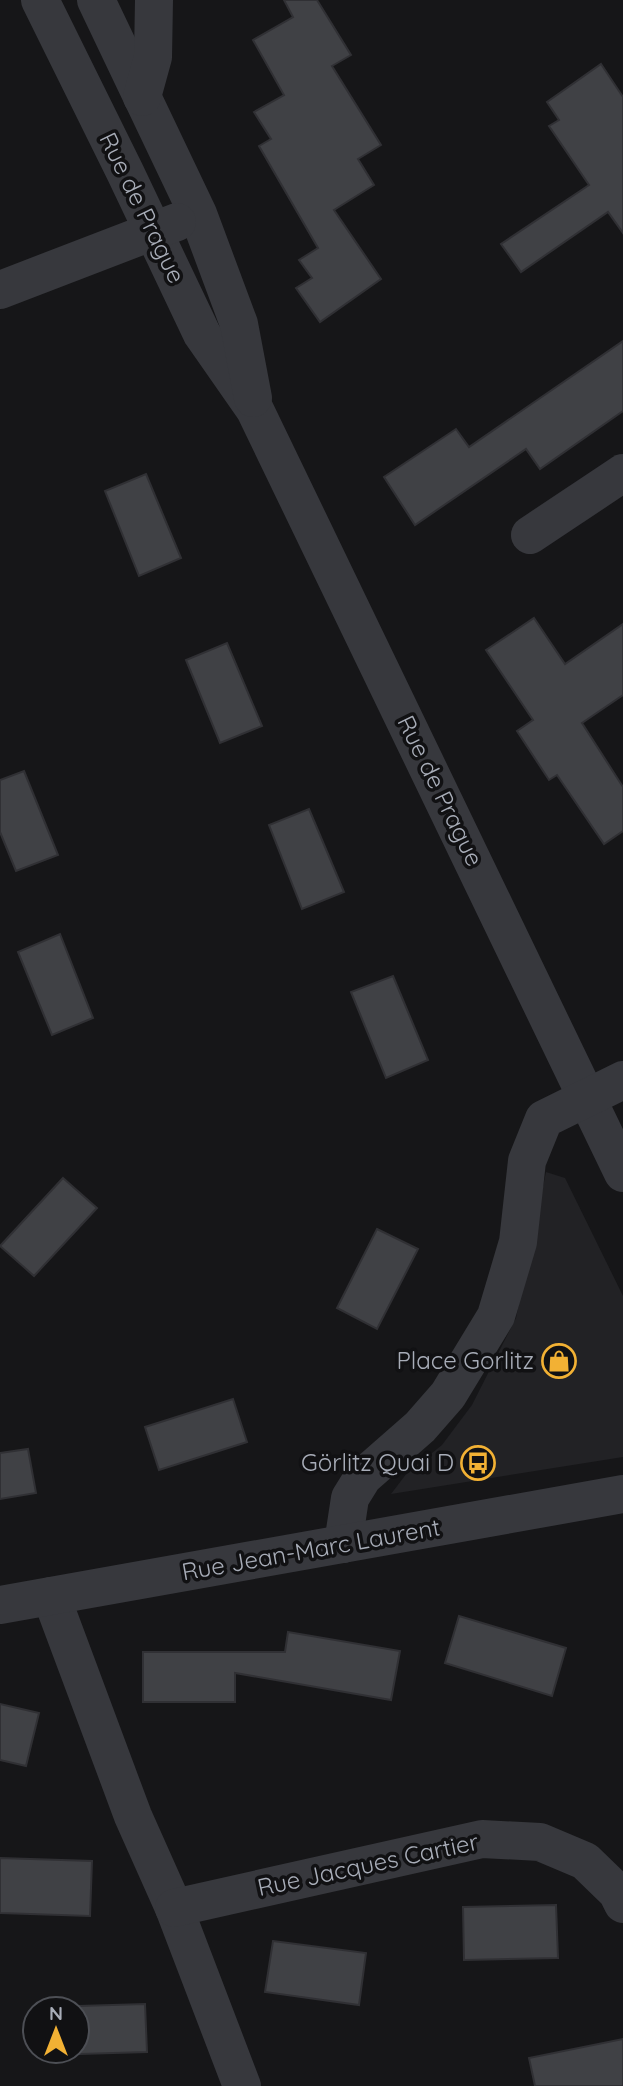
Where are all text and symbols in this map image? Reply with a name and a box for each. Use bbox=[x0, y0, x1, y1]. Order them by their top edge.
street label: Rue de Prague bbox=[93, 127, 192, 288]
street label: Rue de Prague bbox=[391, 710, 490, 871]
shop icon: Place Gorlitz bbox=[540, 1342, 578, 1380]
place label: Place Gorlitz bbox=[396, 1345, 534, 1375]
bus stop icon: Görlitz Quai D bbox=[459, 1444, 497, 1482]
place label: Görlitz Quai D bbox=[301, 1447, 454, 1477]
street label: Rue Jean-Marc Laurent bbox=[179, 1512, 442, 1587]
street label: Rue Jacques Cartier bbox=[254, 1826, 481, 1902]
north arrow bbox=[21, 1995, 91, 2065]
text: N bbox=[49, 2001, 63, 2025]

